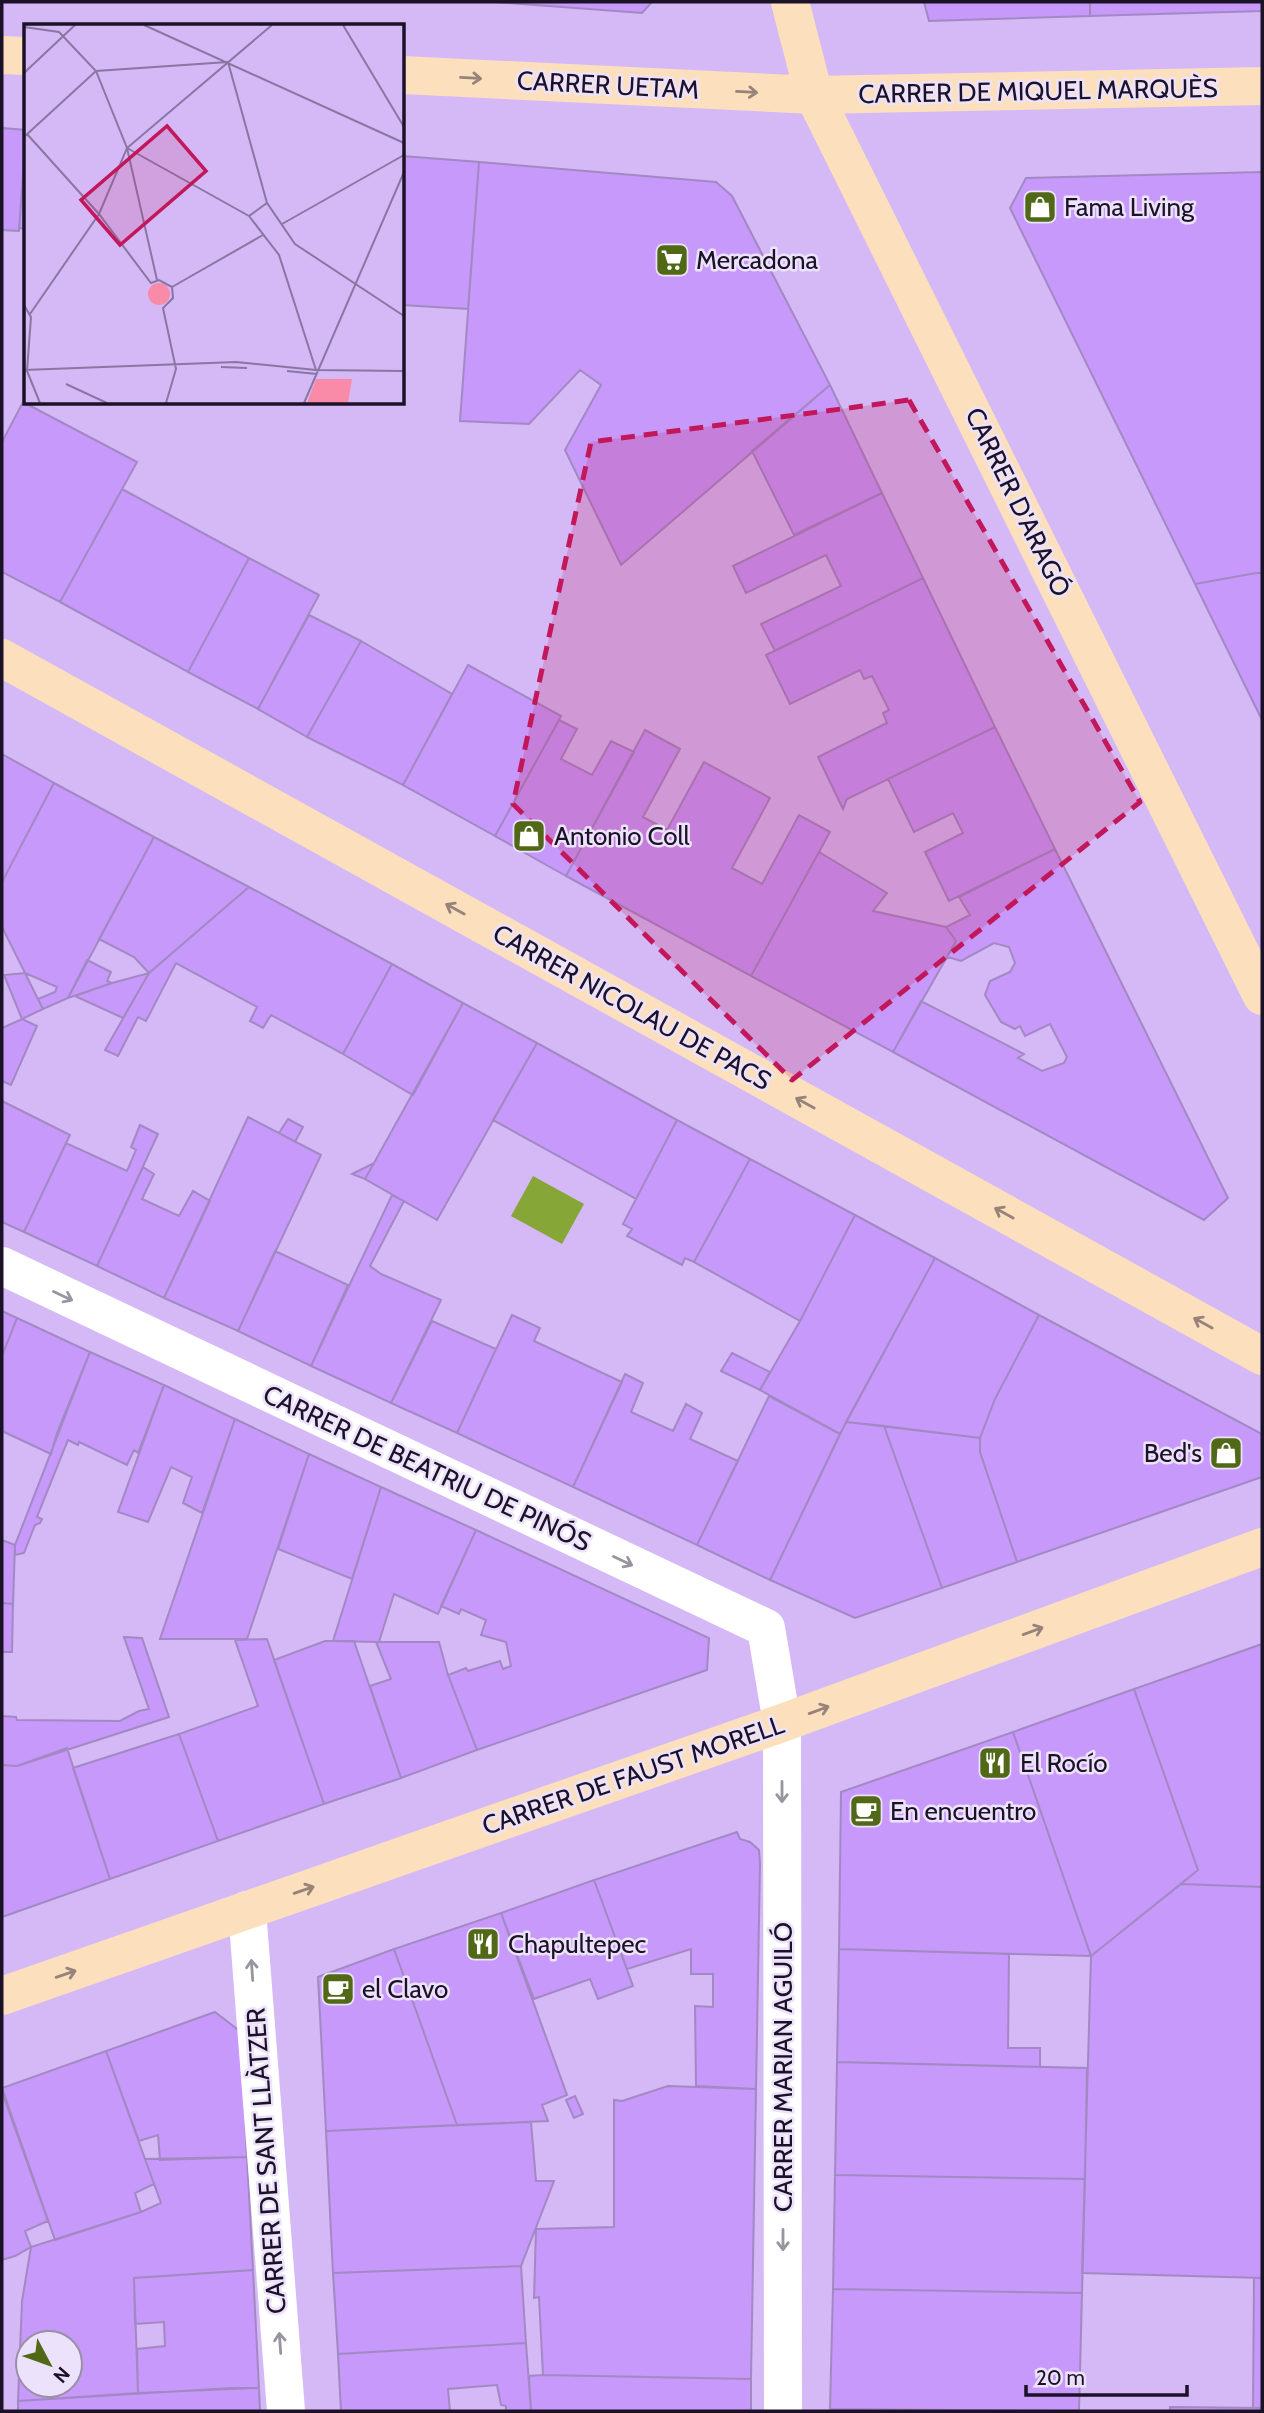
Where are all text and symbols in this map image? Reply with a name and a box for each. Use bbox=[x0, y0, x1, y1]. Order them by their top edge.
inset map bbox=[24, 24, 404, 404]
street label: CARRER UETAM bbox=[516, 64, 700, 106]
one-way arrow bbox=[459, 72, 482, 85]
street label: CARRER DE MIQUEL MARQUÈS bbox=[858, 72, 1218, 110]
one-way arrow bbox=[735, 86, 758, 99]
shop icon: Fama Living bbox=[1021, 188, 1059, 226]
place label: Fama Living bbox=[1064, 191, 1195, 223]
supermarket icon: Mercadona bbox=[653, 241, 691, 279]
place label: Mercadona bbox=[696, 244, 819, 276]
street label: CARRER D'ARAGÓ bbox=[958, 402, 1078, 602]
shop icon: Antonio Coll bbox=[510, 817, 548, 855]
place label: Antonio Coll bbox=[554, 820, 690, 852]
one-way arrow bbox=[446, 902, 466, 916]
street label: CARRER NICOLAU DE PACS bbox=[487, 917, 777, 1097]
one-way arrow bbox=[795, 1096, 815, 1110]
one-way arrow bbox=[994, 1206, 1014, 1220]
one-way arrow bbox=[53, 1290, 74, 1303]
one-way arrow bbox=[1193, 1316, 1213, 1330]
street label: CARRER DE BEATRIU DE PINÓS bbox=[258, 1378, 596, 1558]
shop icon: Bed's bbox=[1207, 1434, 1245, 1472]
place label: Bed's bbox=[1144, 1437, 1202, 1469]
one-way arrow bbox=[612, 1555, 633, 1568]
one-way arrow bbox=[1021, 1624, 1043, 1637]
one-way arrow bbox=[808, 1703, 830, 1715]
street label: CARRER DE FAUST MORELL bbox=[478, 1708, 788, 1842]
restaurant icon: El Rocío bbox=[976, 1744, 1014, 1782]
place label: El Rocío bbox=[1020, 1747, 1108, 1779]
one-way arrow bbox=[776, 1780, 789, 1803]
cafe icon: En encuentro bbox=[847, 1792, 885, 1830]
place label: En encuentro bbox=[890, 1795, 1036, 1827]
one-way arrow bbox=[293, 1883, 315, 1896]
street label: CARRER MARIAN AGUILÓ bbox=[767, 1922, 799, 2212]
restaurant icon: Chapultepec bbox=[464, 1925, 502, 1963]
place label: Chapultepec bbox=[508, 1928, 646, 1960]
one-way arrow bbox=[245, 1959, 258, 1982]
one-way arrow bbox=[55, 1967, 77, 1979]
cafe icon: el Clavo bbox=[319, 1970, 357, 2008]
place label: el Clavo bbox=[362, 1973, 448, 2005]
street label: CARRER DE SANT LLÀTZER bbox=[239, 2007, 293, 2315]
one-way arrow bbox=[776, 2228, 790, 2251]
north arrow bbox=[14, 2329, 84, 2399]
one-way arrow bbox=[273, 2332, 286, 2355]
scale bar bbox=[1026, 2354, 1187, 2398]
text: N bbox=[48, 2362, 75, 2387]
text: 20 m bbox=[1036, 2365, 1085, 2390]

